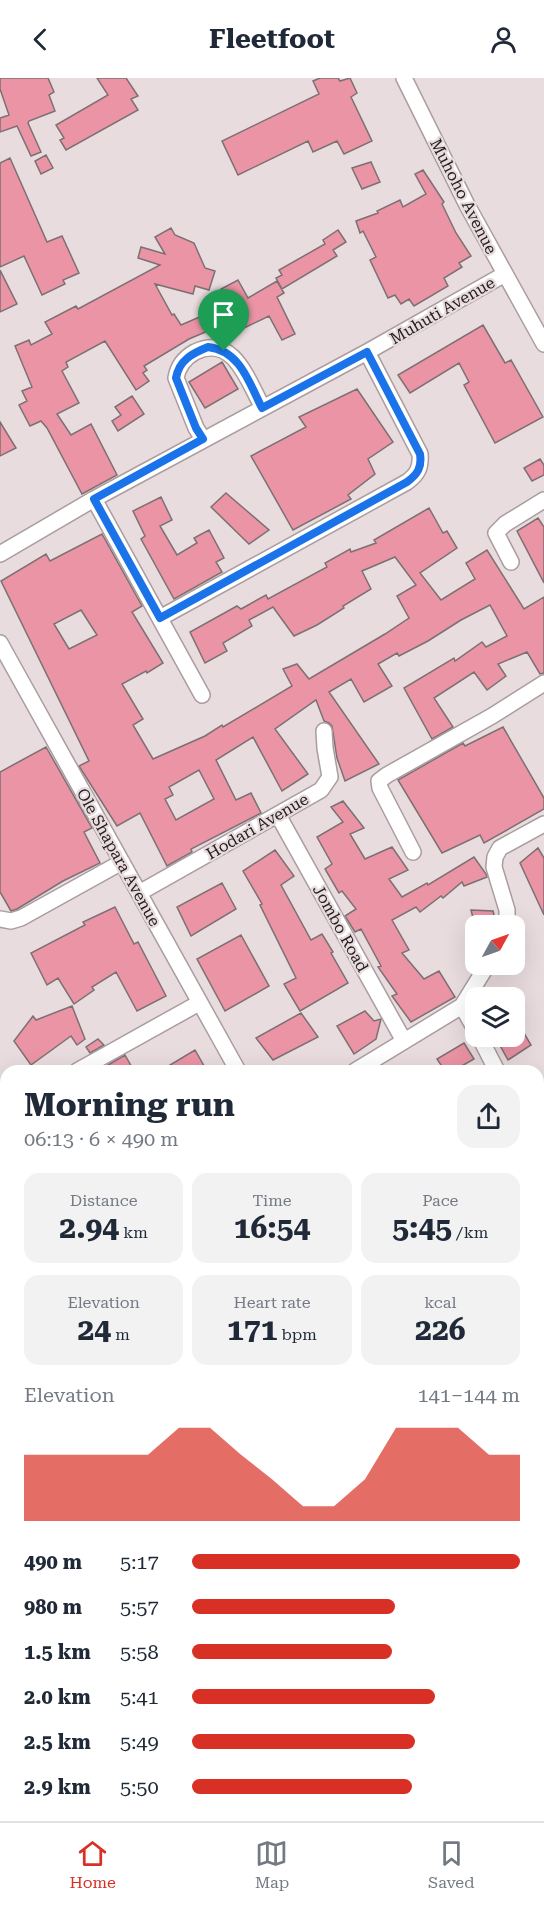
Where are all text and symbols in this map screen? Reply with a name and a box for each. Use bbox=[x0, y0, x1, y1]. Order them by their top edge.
icon: back bbox=[24, 23, 57, 56]
text: Fleetfoot bbox=[209, 23, 335, 55]
icon: person bbox=[487, 23, 520, 56]
street label: Muhoho Avenue bbox=[426, 135, 501, 257]
street label: Muhuti Avenue bbox=[386, 273, 498, 348]
pin bbox=[198, 289, 249, 351]
icon: arrive bbox=[207, 298, 240, 331]
street label: Ole Shapara Avenue bbox=[73, 785, 165, 930]
street label: Hodari Avenue bbox=[203, 789, 312, 863]
street label: Jombo Road bbox=[309, 881, 372, 975]
north arrow bbox=[465, 915, 525, 975]
map controls bbox=[465, 915, 525, 1047]
button: layers bbox=[465, 987, 525, 1047]
text: Morning run bbox=[24, 1085, 235, 1124]
button: share bbox=[457, 1085, 520, 1148]
text: 06:13 · 6 × 490 m bbox=[24, 1127, 179, 1151]
text: Distance bbox=[70, 1191, 138, 1210]
text: Time bbox=[252, 1191, 292, 1210]
text: Pace bbox=[422, 1191, 458, 1210]
text: 2.94 bbox=[59, 1210, 119, 1245]
text: 16:54 bbox=[234, 1210, 310, 1245]
text: 5:45 bbox=[392, 1210, 452, 1245]
text: km bbox=[119, 1223, 148, 1242]
text: /km bbox=[452, 1223, 488, 1242]
text: Elevation bbox=[67, 1293, 140, 1312]
text: Heart rate bbox=[234, 1293, 310, 1312]
text: kcal bbox=[424, 1293, 456, 1312]
text: 24 bbox=[78, 1312, 111, 1347]
text: 171 bbox=[227, 1312, 277, 1347]
text: 226 bbox=[415, 1312, 466, 1347]
text: m bbox=[111, 1325, 130, 1344]
text: bpm bbox=[277, 1325, 317, 1344]
text: Elevation bbox=[24, 1383, 115, 1407]
text: 141–144 m bbox=[417, 1383, 520, 1407]
text: 490 m bbox=[24, 1550, 82, 1574]
text: 5:17 bbox=[120, 1550, 159, 1574]
text: 980 m bbox=[24, 1595, 82, 1619]
text: 5:57 bbox=[120, 1595, 159, 1619]
text: 1.5 km bbox=[24, 1640, 91, 1664]
text: 5:58 bbox=[120, 1640, 159, 1664]
text: 2.0 km bbox=[24, 1685, 91, 1709]
text: 5:41 bbox=[120, 1685, 159, 1709]
text: 2.5 km bbox=[24, 1730, 91, 1754]
text: 5:49 bbox=[120, 1730, 159, 1754]
text: 2.9 km bbox=[24, 1775, 91, 1799]
text: 5:50 bbox=[120, 1775, 159, 1799]
tab: Home bbox=[70, 1837, 116, 1892]
tab: Map bbox=[255, 1837, 289, 1892]
tab: Saved bbox=[428, 1837, 475, 1892]

